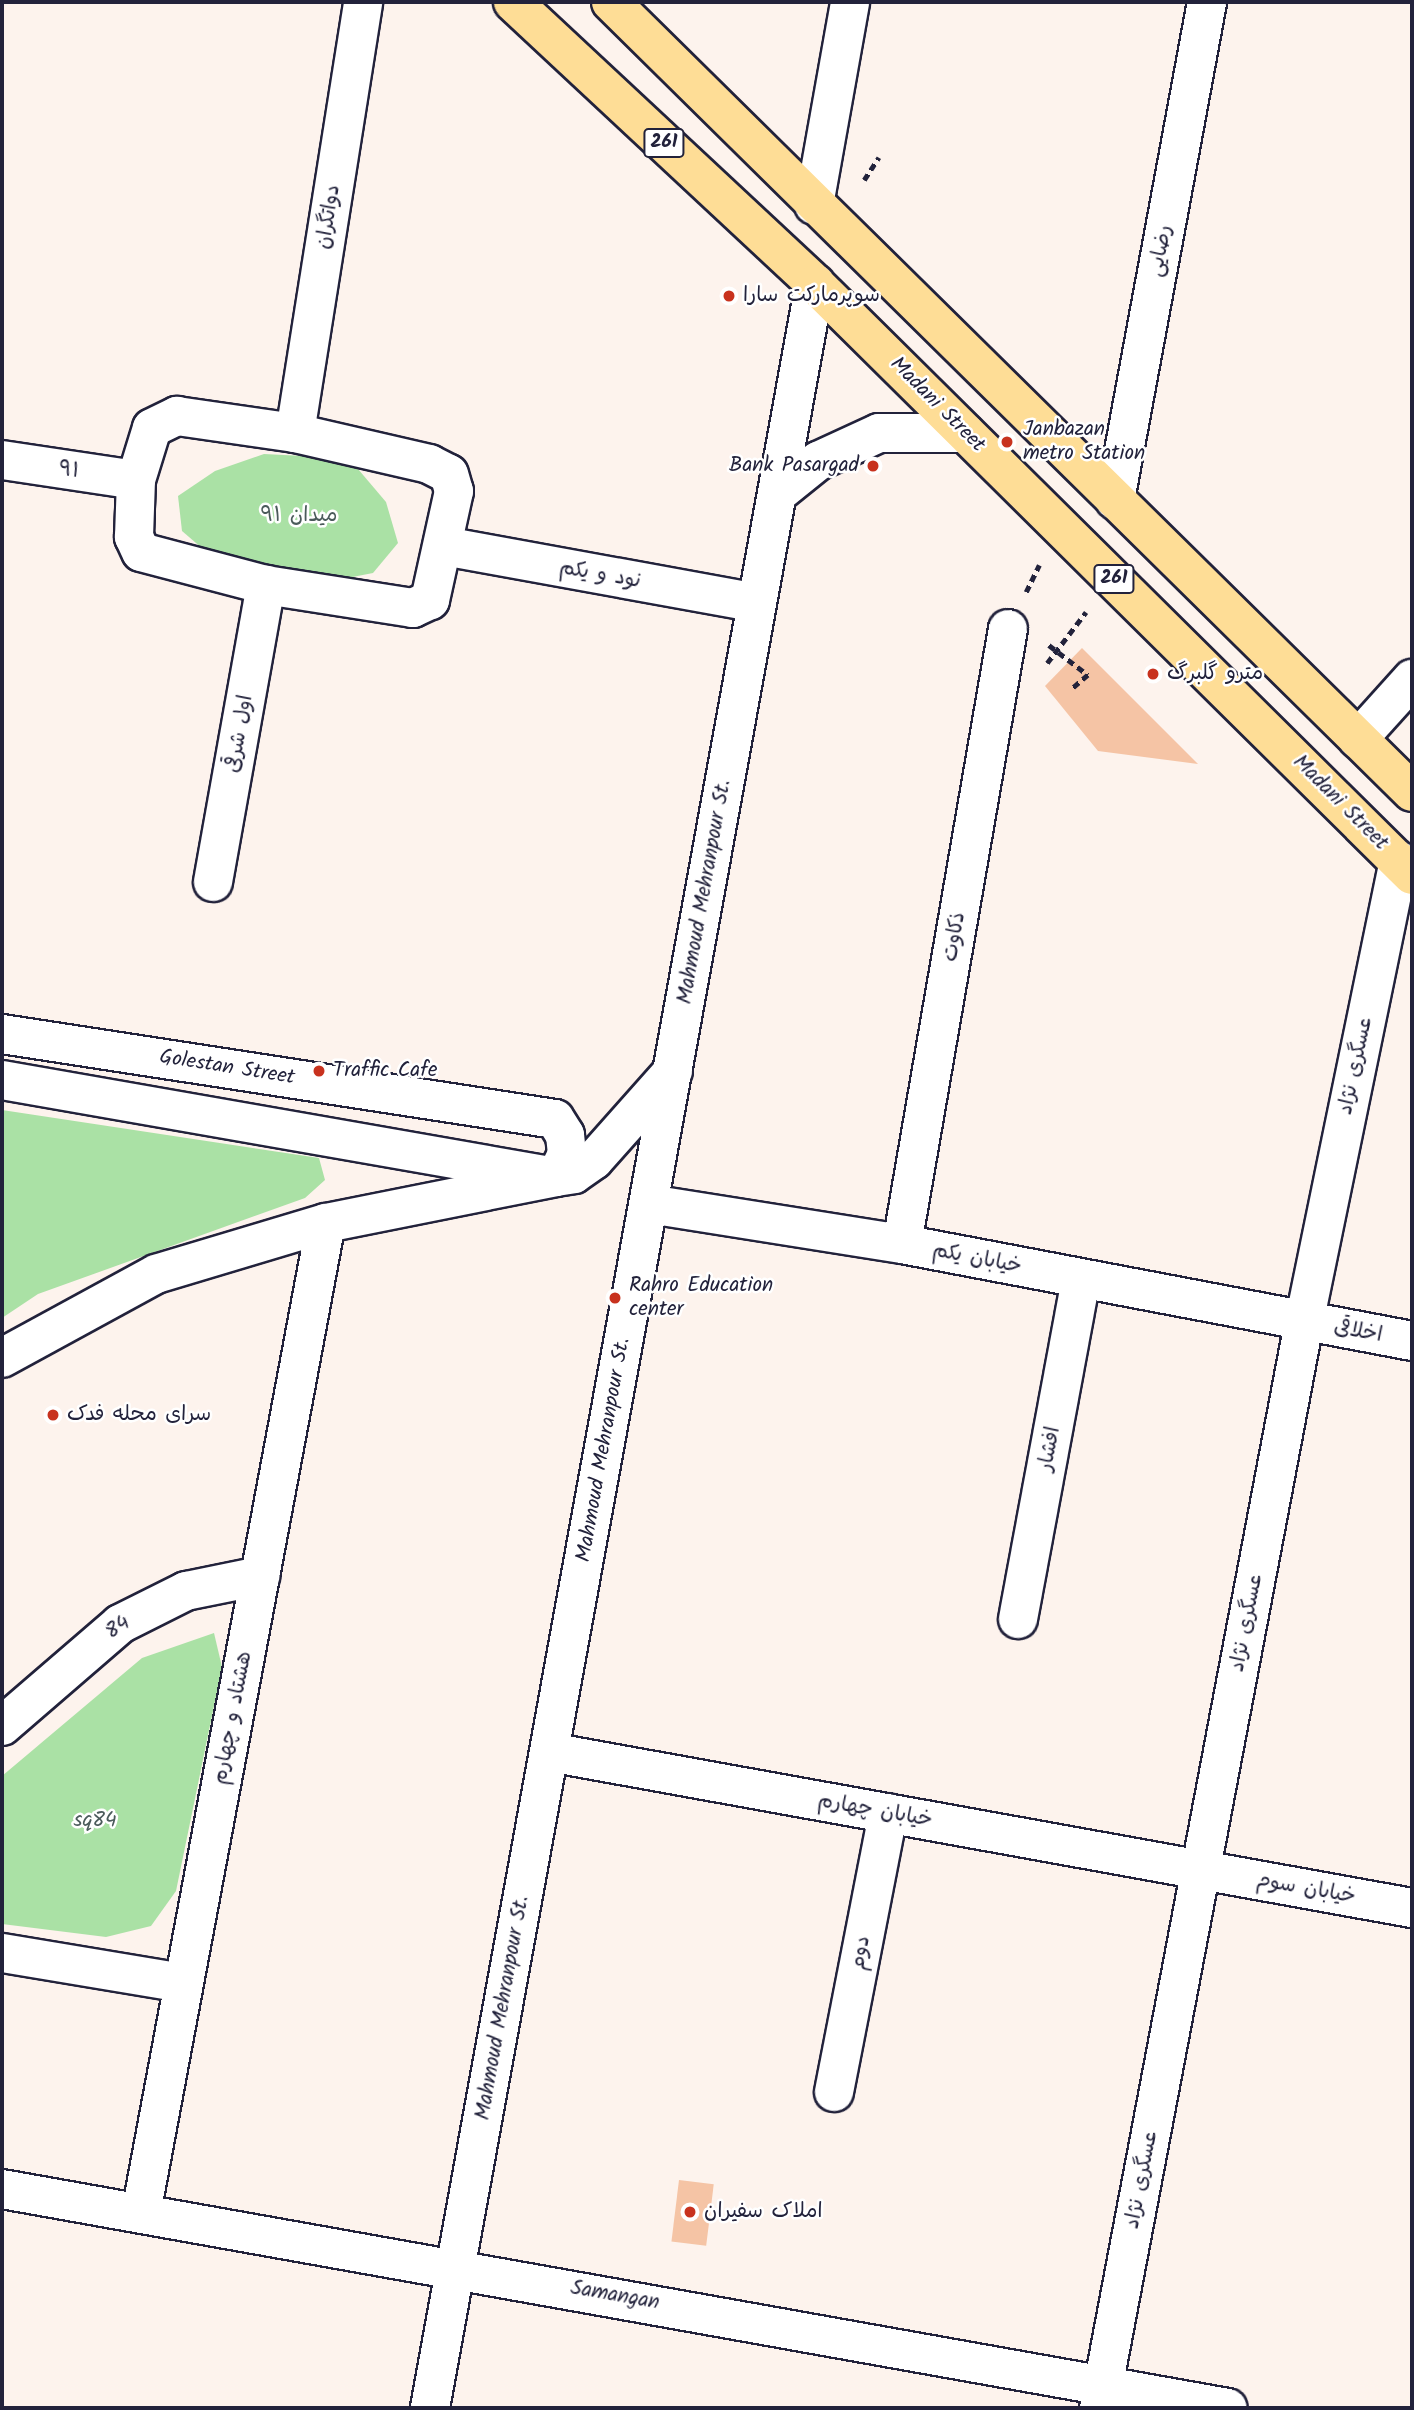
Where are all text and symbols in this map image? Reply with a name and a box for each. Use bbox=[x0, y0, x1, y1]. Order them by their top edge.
road number: 261 bbox=[643, 127, 685, 158]
street label: دواتگران bbox=[311, 183, 347, 251]
street label: رضایی bbox=[1144, 223, 1178, 279]
place label: سوپرمارکت سارا bbox=[743, 283, 880, 309]
marker: سوپرمارکت سارا bbox=[721, 288, 737, 304]
street label: Madani Street bbox=[884, 352, 990, 458]
place label: Janbazan metro Station bbox=[1023, 417, 1145, 467]
marker: Janbazan metro Station bbox=[997, 432, 1017, 452]
place label: Bank Pasargad bbox=[729, 453, 859, 479]
street label: ۹۱ bbox=[57, 457, 81, 485]
marker: Bank Pasargad bbox=[865, 458, 881, 474]
park label: میدان ۹۱ bbox=[260, 503, 338, 529]
street label: نود و یکم bbox=[557, 555, 643, 595]
road number: 261 bbox=[1093, 564, 1135, 594]
place label: مترو گلبرگ bbox=[1167, 661, 1263, 687]
marker: مترو گلبرگ bbox=[1145, 666, 1161, 682]
street label: اول شرقی bbox=[221, 693, 259, 775]
street label: Madani Street bbox=[1287, 750, 1393, 856]
street label: Mahmoud Mehranpour St. bbox=[673, 778, 737, 1006]
street label: ذکاوت bbox=[938, 910, 972, 964]
street label: عسگری نژاد bbox=[1333, 1015, 1379, 1117]
street label: Golestan Street bbox=[158, 1045, 296, 1091]
place label: Traffic Cafe bbox=[333, 1058, 438, 1084]
marker: Traffic Cafe bbox=[311, 1063, 327, 1079]
street label: خیابان یکم bbox=[930, 1238, 1024, 1280]
place label: Rahro Education center bbox=[629, 1273, 773, 1323]
marker: Rahro Education center bbox=[607, 1290, 623, 1306]
street label: اخلاقی bbox=[1332, 1315, 1384, 1349]
street label: Mahmoud Mehranpour St. bbox=[572, 1336, 636, 1564]
place label: سرای محله فدک bbox=[67, 1402, 211, 1428]
marker: سرای محله فدک bbox=[45, 1407, 61, 1423]
street label: افشار bbox=[1033, 1425, 1067, 1473]
street label: عسگری نژاد bbox=[1225, 1572, 1269, 1674]
street label: 84 bbox=[101, 1611, 135, 1645]
street label: هشتاد و چهارم bbox=[208, 1649, 258, 1787]
street label: خیابان چهارم bbox=[816, 1789, 934, 1833]
park label: sq84 bbox=[73, 1808, 117, 1834]
street label: خیابان سوم bbox=[1254, 1868, 1358, 1910]
street label: Mahmoud Mehranpour St. bbox=[471, 1894, 535, 2122]
street label: دوم bbox=[845, 1934, 877, 1972]
street label: عسگری نژاد bbox=[1120, 2129, 1164, 2231]
place label: املاک سفیران bbox=[704, 2199, 823, 2225]
marker: املاک سفیران bbox=[682, 2204, 698, 2220]
street label: Samangan bbox=[569, 2276, 661, 2316]

